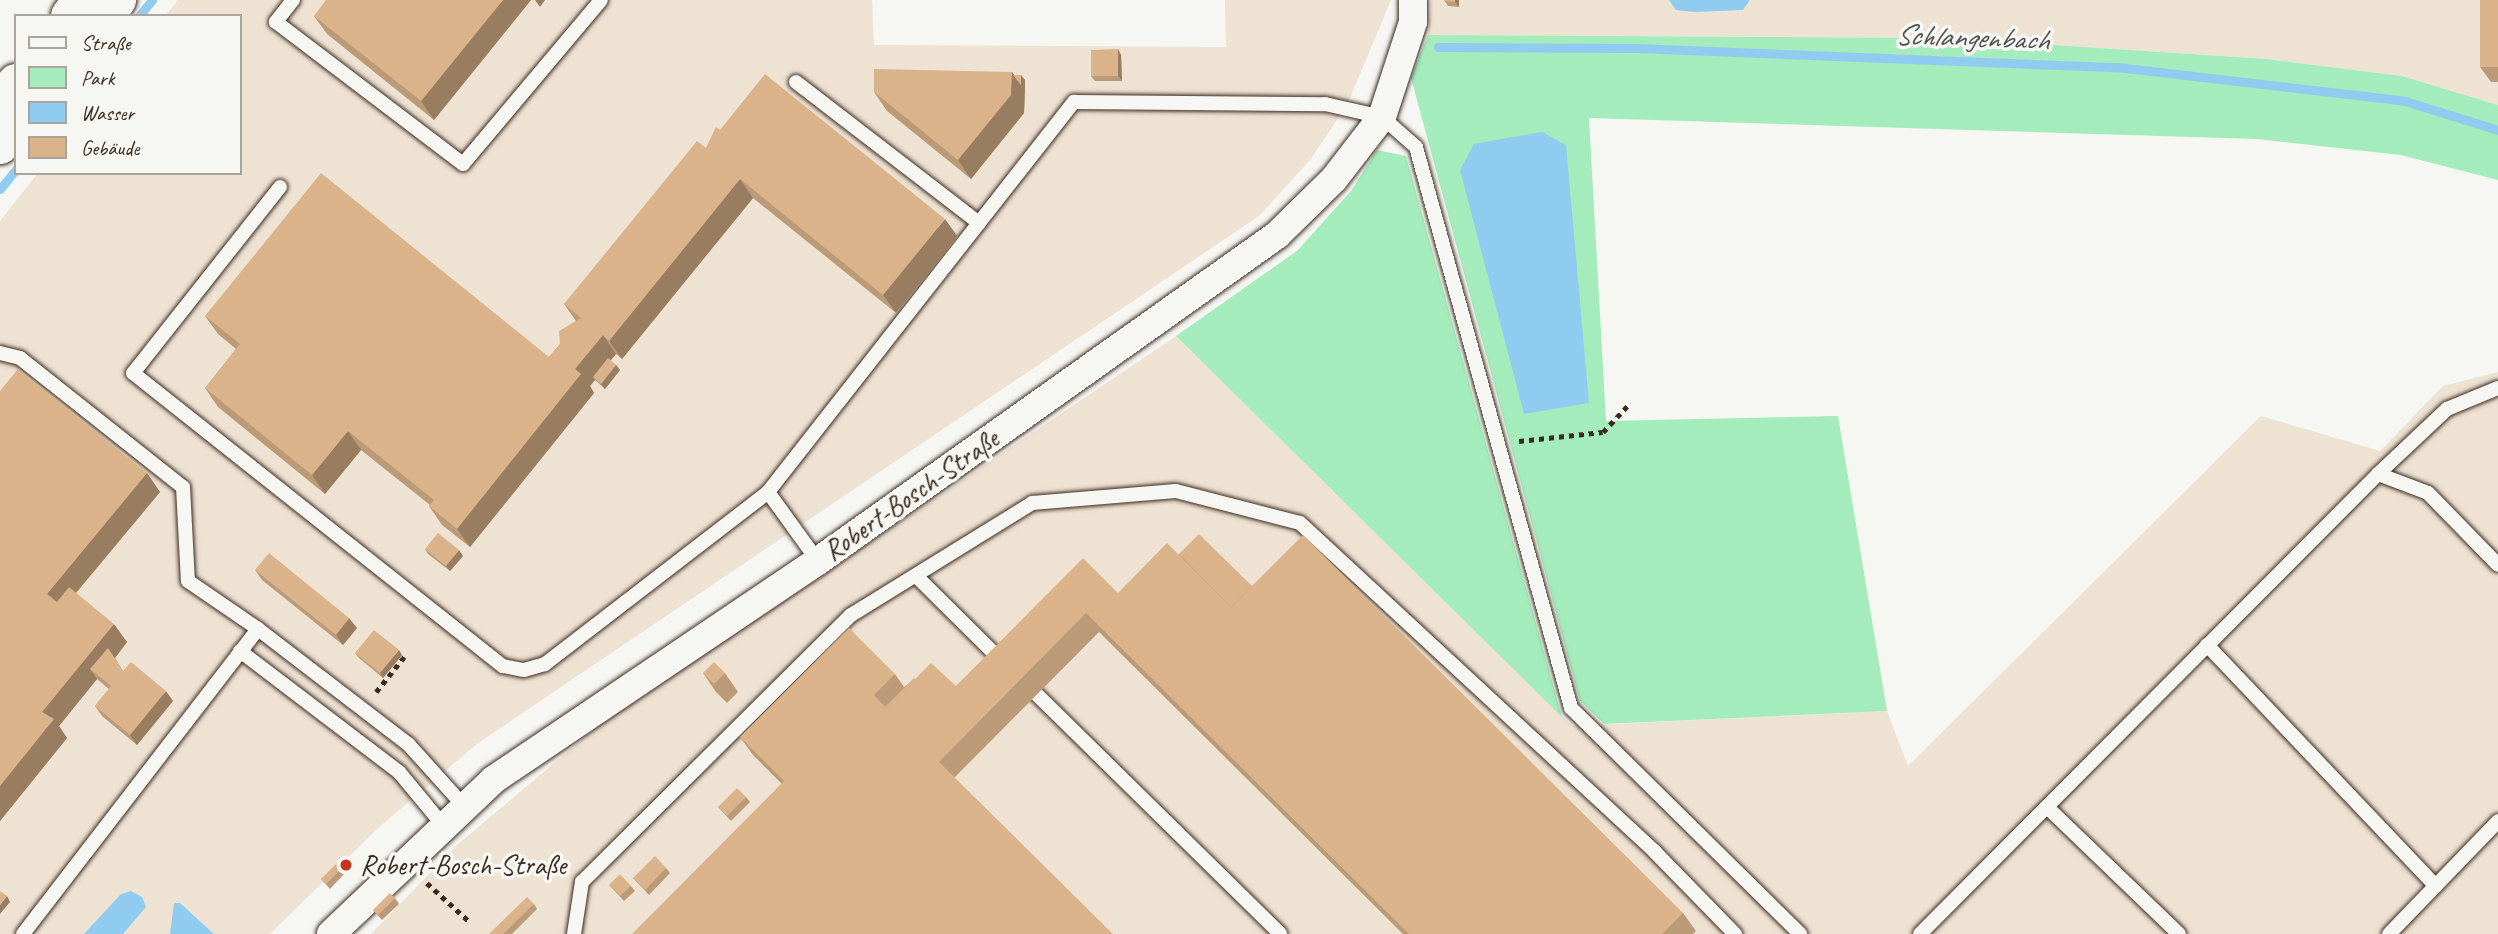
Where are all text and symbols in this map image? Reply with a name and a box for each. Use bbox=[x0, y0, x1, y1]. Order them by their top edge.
legend bbox=[14, 14, 242, 175]
water label: Schlangenbach bbox=[1895, 16, 2049, 58]
text: Straße bbox=[81, 30, 131, 56]
text: Park bbox=[81, 65, 114, 91]
text: Wasser bbox=[81, 100, 134, 126]
text: Gebäude bbox=[81, 135, 139, 161]
street label: Robert-Bosch-Straße bbox=[817, 422, 1005, 568]
place label: Robert-Bosch-Straße bbox=[360, 848, 566, 882]
marker: Robert-Bosch-Straße bbox=[338, 857, 354, 873]

